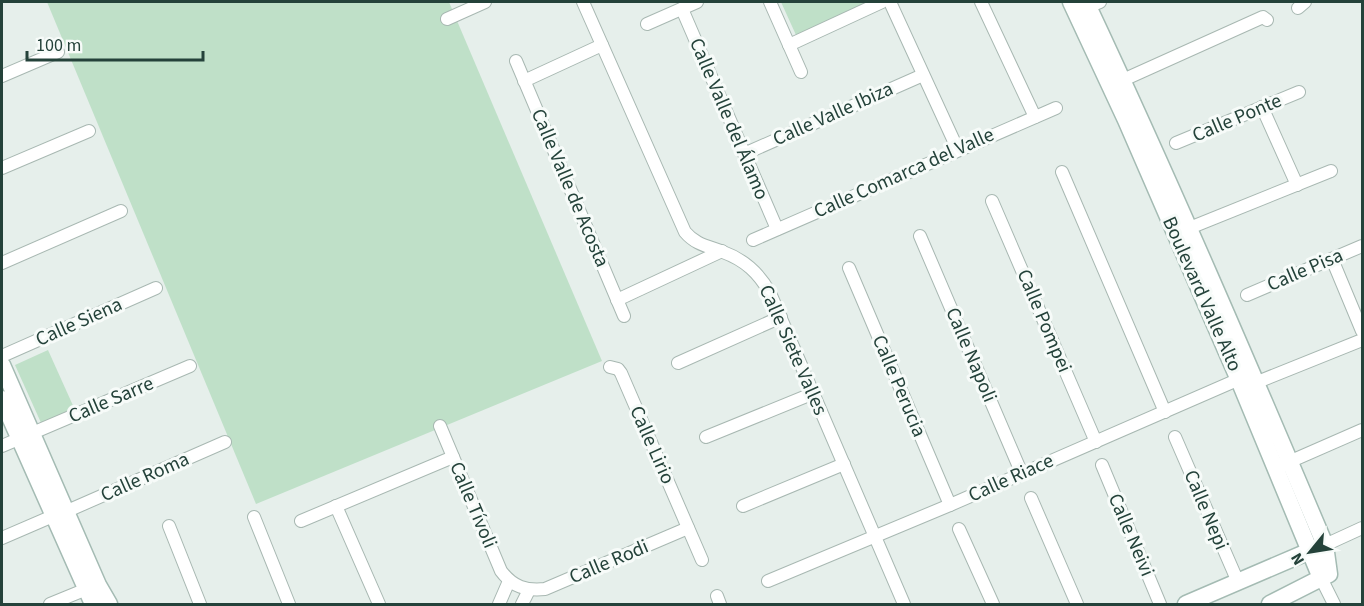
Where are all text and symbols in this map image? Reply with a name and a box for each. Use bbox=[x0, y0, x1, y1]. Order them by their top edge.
scale bar bbox=[27, 24, 202, 62]
text: 100 m bbox=[36, 33, 81, 58]
street label: Calle Valle del Álamo bbox=[682, 34, 776, 204]
street label: Calle Valle Ibiza bbox=[768, 75, 898, 153]
street label: Calle Ponte bbox=[1188, 87, 1286, 149]
street label: Calle Valle de Acosta bbox=[524, 105, 616, 271]
street label: Calle Comarca del Valle bbox=[809, 121, 999, 225]
street label: Boulevard Valle Alto bbox=[1155, 212, 1249, 376]
street label: Calle Pisa bbox=[1263, 241, 1347, 299]
street label: Calle Pompei bbox=[1010, 265, 1078, 377]
street label: Calle Siete Valles bbox=[752, 280, 834, 420]
street label: Calle Siena bbox=[31, 290, 127, 354]
street label: Calle Napoli bbox=[938, 303, 1004, 407]
street label: Calle Perucia bbox=[865, 331, 933, 441]
street label: Calle Sarre bbox=[64, 370, 158, 430]
street label: Calle Lirio bbox=[622, 401, 682, 489]
street label: Calle Roma bbox=[96, 445, 194, 509]
street label: Calle Riace bbox=[964, 447, 1058, 509]
street label: Calle Tívoli bbox=[442, 457, 504, 553]
street label: Calle Nepi bbox=[1177, 466, 1235, 554]
street label: Calle Neivi bbox=[1101, 489, 1161, 581]
north arrow bbox=[1280, 522, 1340, 582]
street label: Calle Rodi bbox=[565, 533, 653, 591]
text: N bbox=[1286, 549, 1310, 569]

